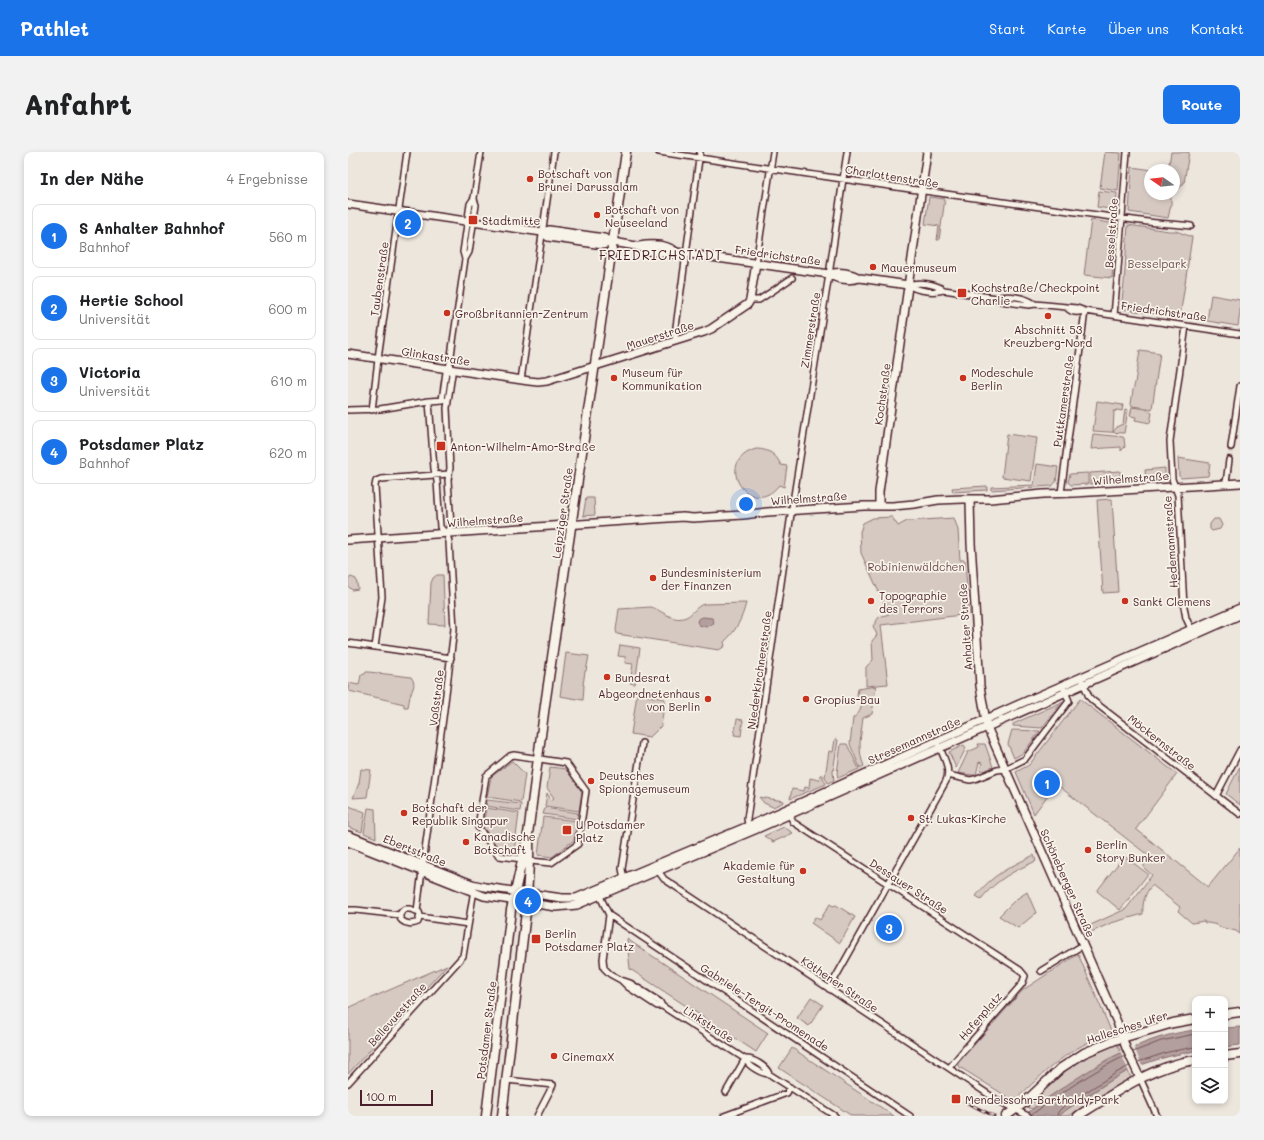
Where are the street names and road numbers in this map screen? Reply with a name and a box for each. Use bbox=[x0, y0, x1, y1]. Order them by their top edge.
street label: Charlottenstraße bbox=[844, 161, 940, 191]
street label: Besselstraße bbox=[1101, 197, 1121, 269]
street label: Taubenstraße bbox=[366, 241, 392, 317]
street label: Friedrichstraße bbox=[734, 242, 822, 268]
street label: Zimmerstraße bbox=[797, 291, 823, 369]
street label: Friedrichstraße bbox=[1120, 298, 1208, 324]
street label: Mauerstraße bbox=[624, 317, 696, 353]
street label: Glinkastraße bbox=[401, 343, 472, 369]
street label: Puttkamerstraße bbox=[1049, 354, 1077, 448]
street label: Kochstraße bbox=[870, 362, 894, 426]
street label: Leipziger Straße bbox=[548, 466, 576, 559]
street label: Wilhelmstraße bbox=[1092, 468, 1170, 488]
street label: Wilhelmstraße bbox=[770, 488, 848, 508]
street label: Hedemannstraße bbox=[1159, 495, 1181, 589]
street label: Wilhelmstraße bbox=[446, 510, 524, 530]
street label: Anhalter Straße bbox=[954, 583, 976, 671]
street label: Niederkirchnerstraße bbox=[743, 609, 775, 730]
street label: Voßstraße bbox=[425, 669, 447, 727]
street label: Möckernstraße bbox=[1125, 711, 1199, 773]
street label: Stresemannstraße bbox=[865, 713, 963, 767]
street label: Schöneberger Straße bbox=[1037, 826, 1099, 940]
street label: Ebertstraße bbox=[381, 831, 449, 870]
street label: Dessauer Straße bbox=[867, 855, 951, 917]
street label: Köthener Straße bbox=[798, 953, 882, 1016]
street label: Gabriele-Tergit-Promenade bbox=[698, 960, 832, 1054]
street label: Bellevuestraße bbox=[364, 979, 430, 1049]
street label: Potsdamer Straße bbox=[473, 980, 500, 1080]
street label: Hafenplatz bbox=[955, 989, 1005, 1043]
street label: Linkstraße bbox=[681, 1002, 737, 1046]
street label: Hallesches Ufer bbox=[1084, 1007, 1170, 1047]

